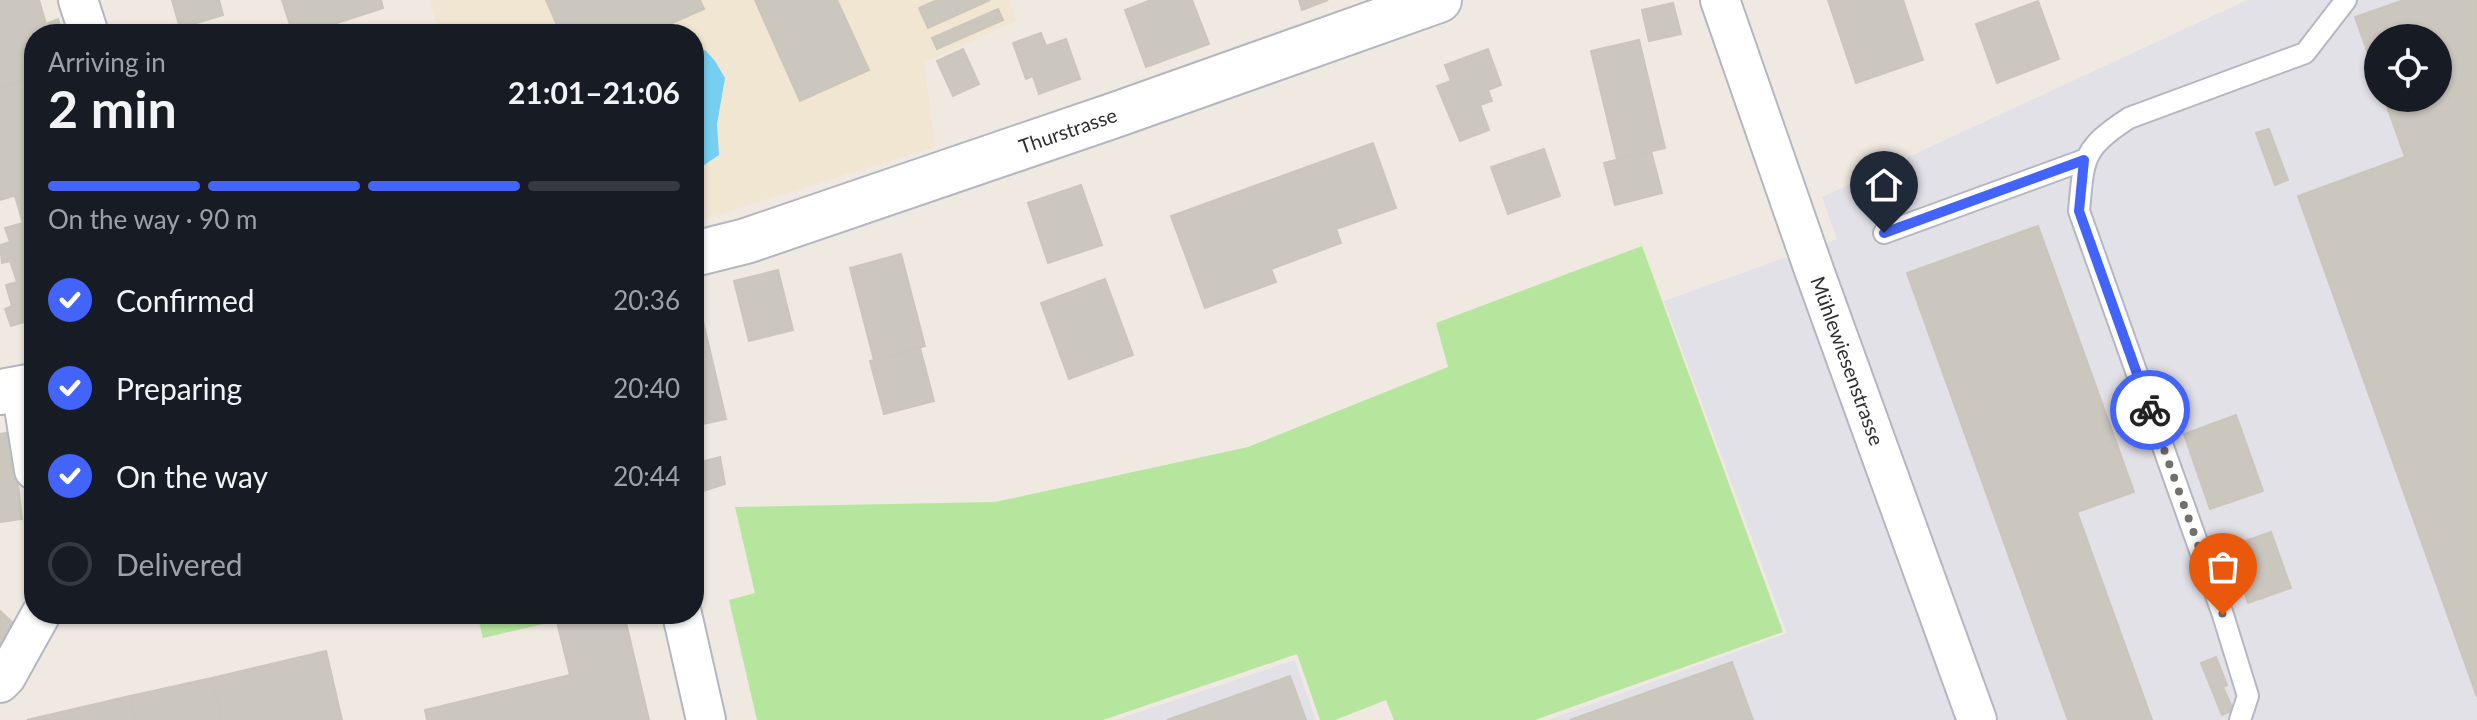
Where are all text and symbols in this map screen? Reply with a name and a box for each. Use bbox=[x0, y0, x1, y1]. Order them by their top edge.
map controls bbox=[2364, 24, 2452, 112]
button: locate bbox=[2364, 24, 2452, 112]
text: Arriving in bbox=[48, 46, 166, 78]
text: 21:01–21:06 bbox=[508, 74, 680, 110]
text: 2 min bbox=[48, 77, 177, 139]
street label: Thurstrasse bbox=[1016, 102, 1120, 158]
pin bbox=[1850, 151, 1918, 233]
icon: home bbox=[1862, 163, 1906, 207]
text: On the way · 90 m bbox=[48, 203, 257, 235]
street label: Mühlewiesenstrasse bbox=[1806, 273, 1890, 448]
icon: check bbox=[48, 278, 92, 322]
text: Confirmed bbox=[116, 282, 255, 318]
text: 20:36 bbox=[613, 284, 680, 316]
icon: check bbox=[48, 366, 92, 410]
text: Preparing bbox=[116, 370, 242, 406]
courier bbox=[2110, 370, 2190, 450]
text: 20:40 bbox=[613, 372, 680, 404]
icon: bike bbox=[2128, 388, 2172, 432]
icon: check bbox=[48, 454, 92, 498]
text: On the way bbox=[116, 458, 268, 494]
text: 20:44 bbox=[613, 460, 680, 492]
pin bbox=[2189, 533, 2257, 615]
icon: bag bbox=[2201, 545, 2245, 589]
text: Delivered bbox=[116, 546, 243, 582]

